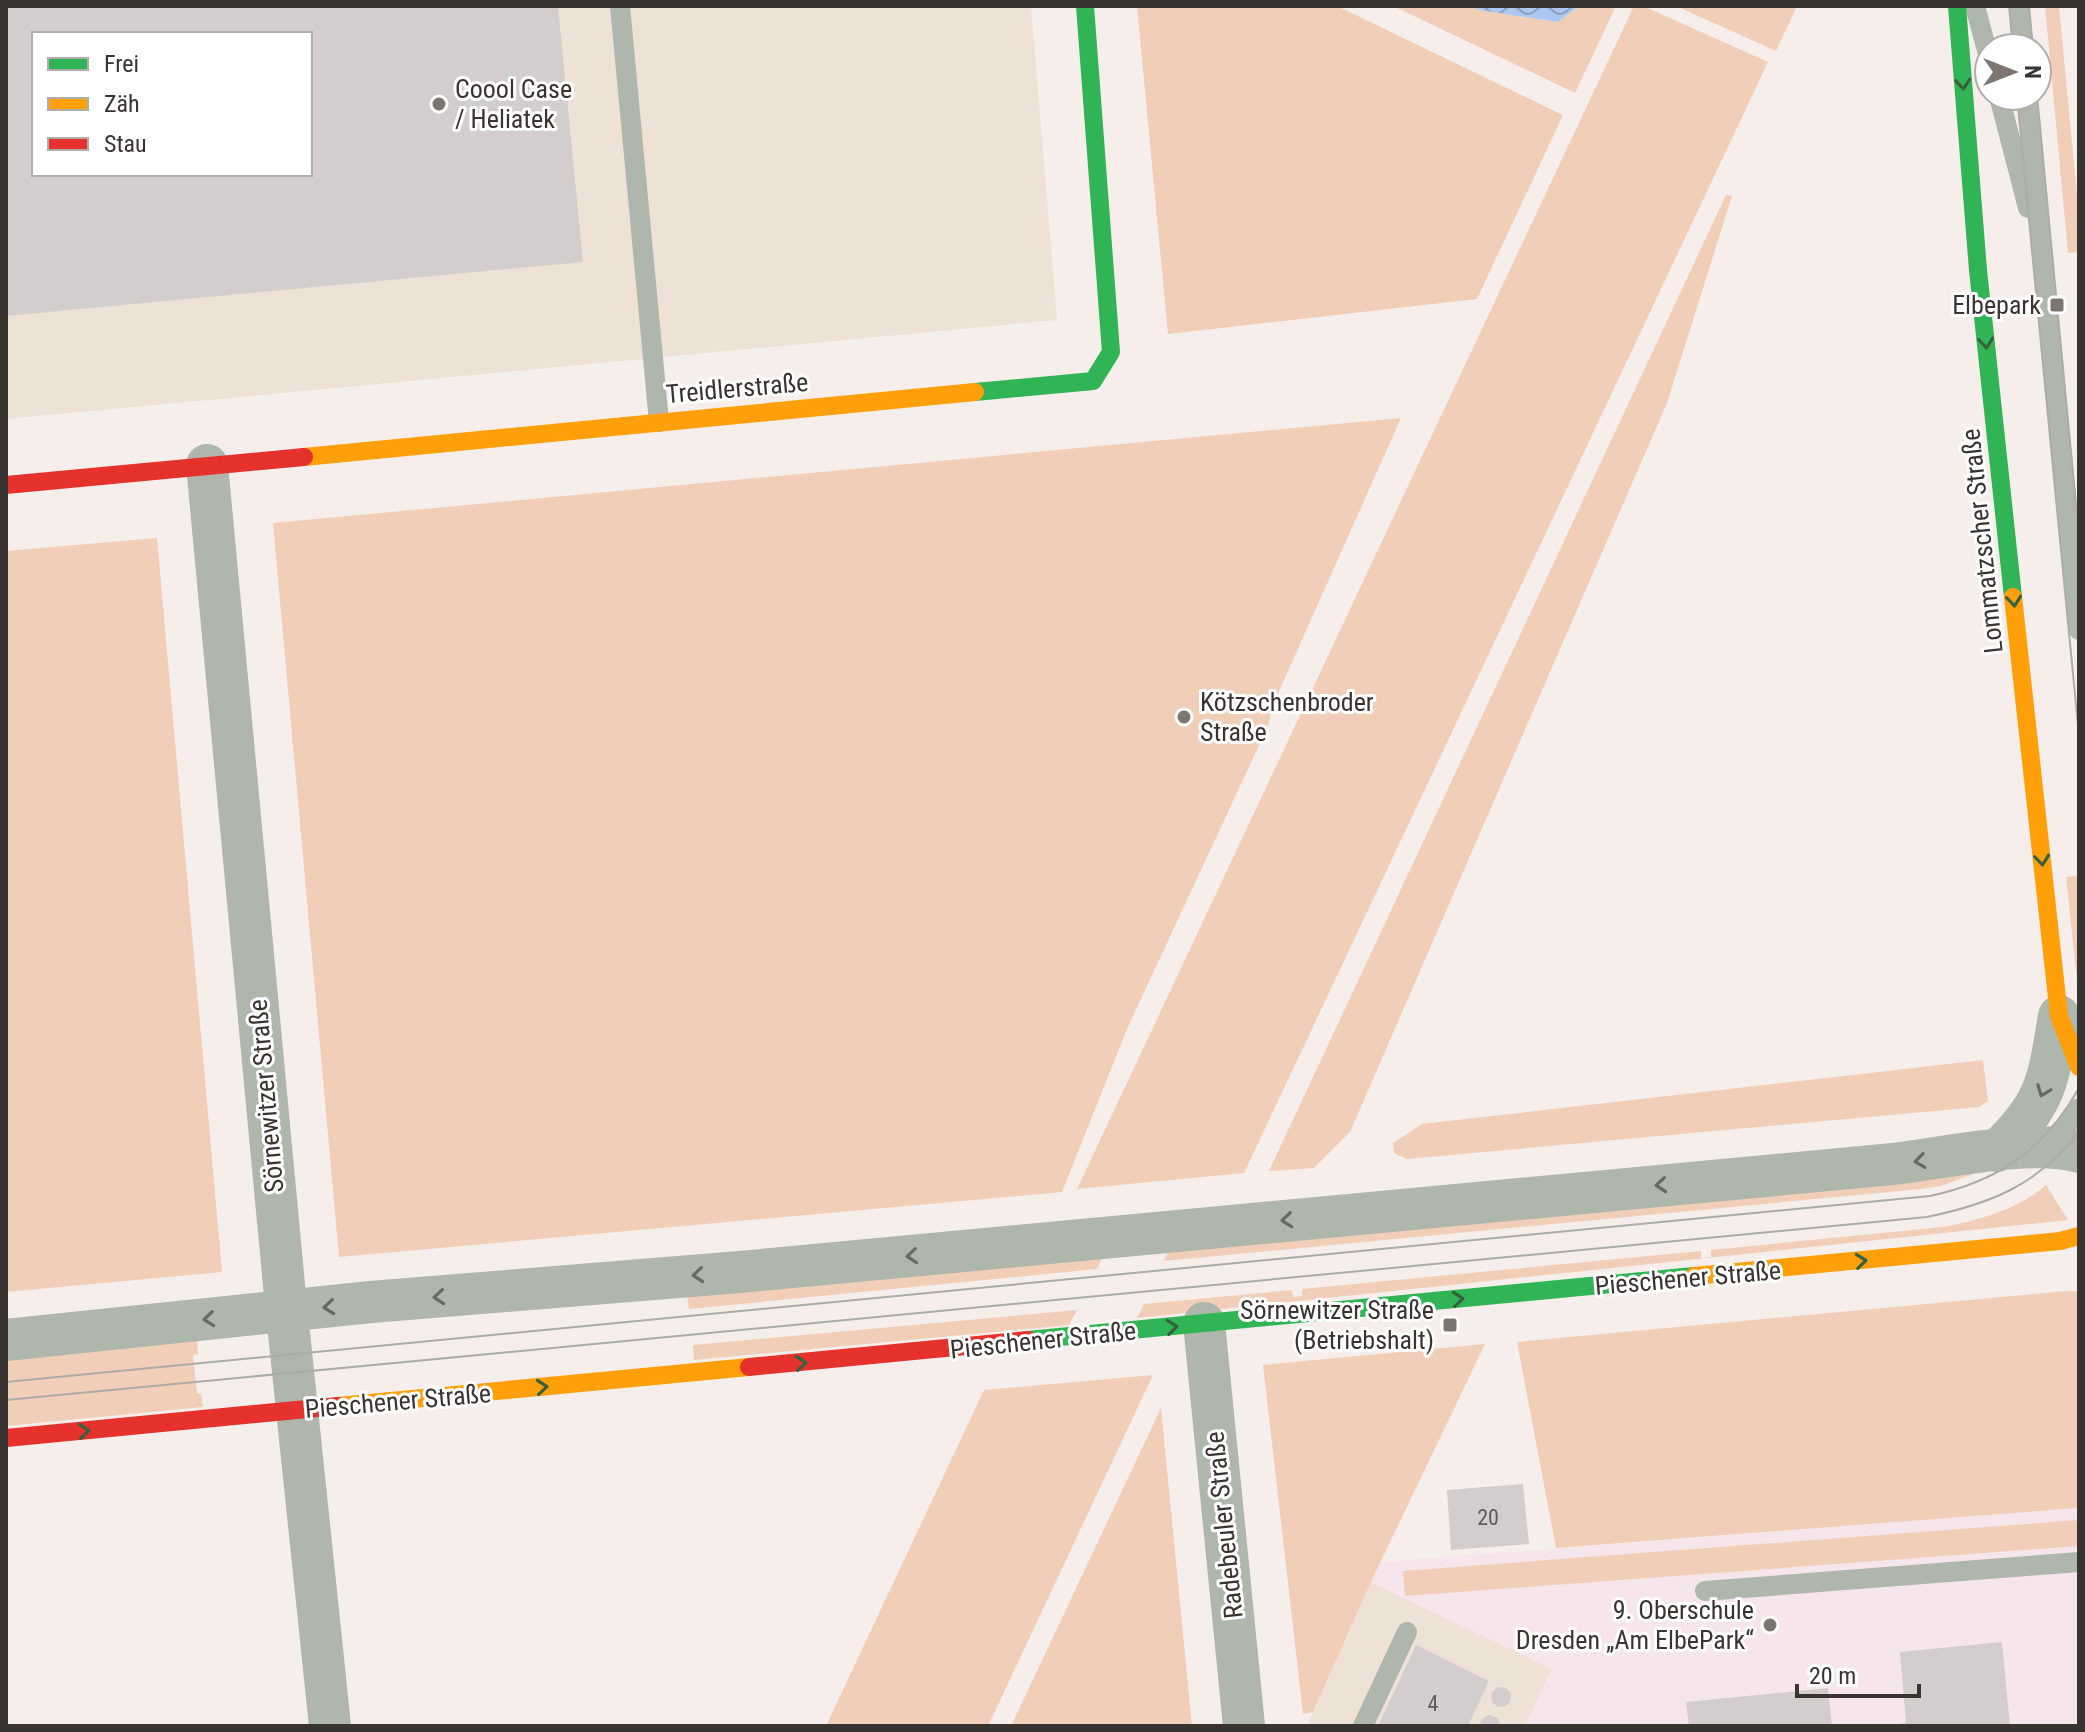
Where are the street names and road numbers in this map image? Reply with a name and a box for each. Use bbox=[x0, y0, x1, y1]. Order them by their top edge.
street label: Treidlerstraße bbox=[665, 367, 809, 409]
street label: Lommatzscher Straße bbox=[1955, 427, 2009, 655]
street label: Sörnewitzer Straße bbox=[243, 998, 289, 1194]
street label: Pieschener Straße bbox=[1594, 1255, 1782, 1301]
street label: Pieschener Straße bbox=[949, 1315, 1137, 1365]
street label: Pieschener Straße bbox=[304, 1378, 492, 1424]
street label: Radebeuler Straße bbox=[1199, 1430, 1249, 1620]

